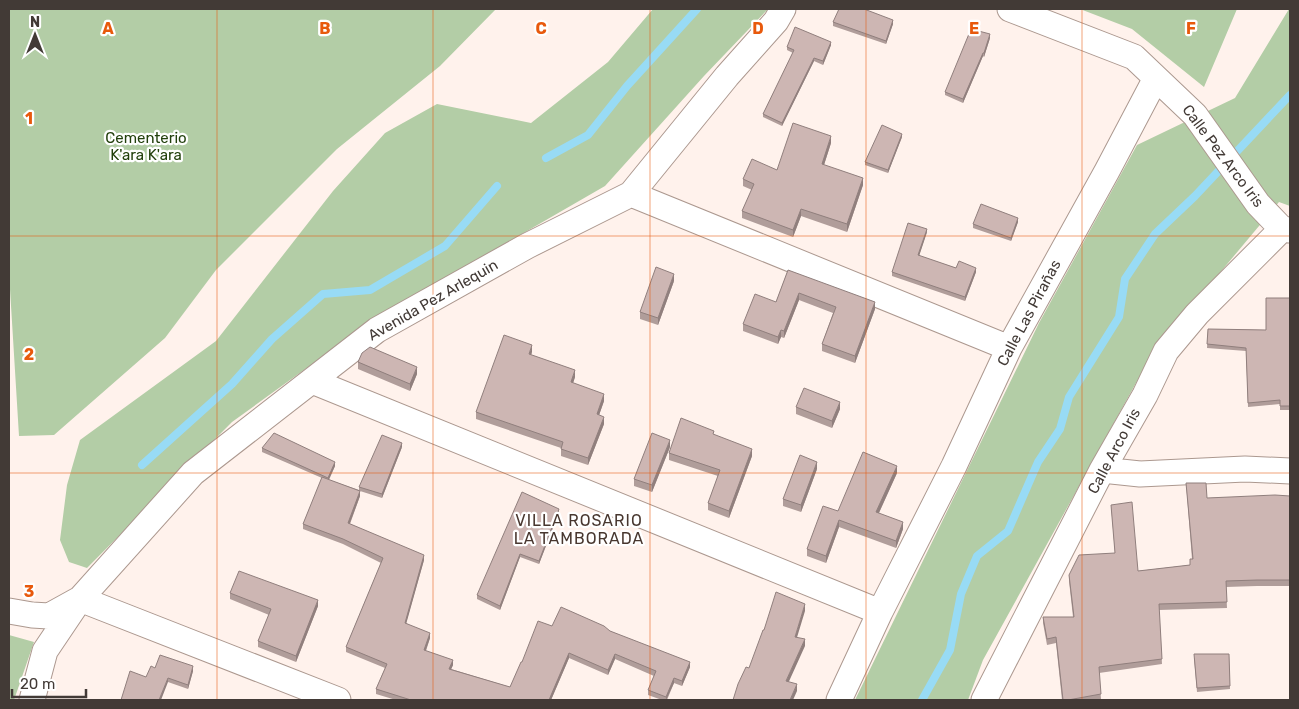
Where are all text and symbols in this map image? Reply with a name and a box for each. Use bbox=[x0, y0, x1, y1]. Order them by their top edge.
north arrow bbox=[10, 10, 60, 60]
text: N bbox=[30, 14, 40, 31]
text: A bbox=[102, 19, 114, 38]
text: B bbox=[319, 19, 331, 38]
text: C bbox=[535, 19, 547, 38]
text: D bbox=[752, 19, 764, 38]
text: E bbox=[969, 19, 979, 38]
text: F bbox=[1186, 19, 1196, 38]
street label: Calle Pez Arco Iris bbox=[1179, 101, 1268, 211]
text: 1 bbox=[25, 109, 33, 128]
park label: Cementerio K'ara K'ara bbox=[105, 129, 187, 164]
street label: Avenida Pez Arlequin bbox=[365, 255, 501, 345]
street label: Calle Las Pirañas bbox=[993, 256, 1065, 369]
text: 2 bbox=[24, 345, 34, 364]
street label: Calle Arco Iris bbox=[1084, 405, 1144, 497]
district label: VILLA ROSARIO LA TAMBORADA bbox=[514, 511, 644, 548]
text: 3 bbox=[24, 582, 34, 601]
scale bar bbox=[12, 666, 86, 698]
text: 20 m bbox=[20, 675, 55, 693]

